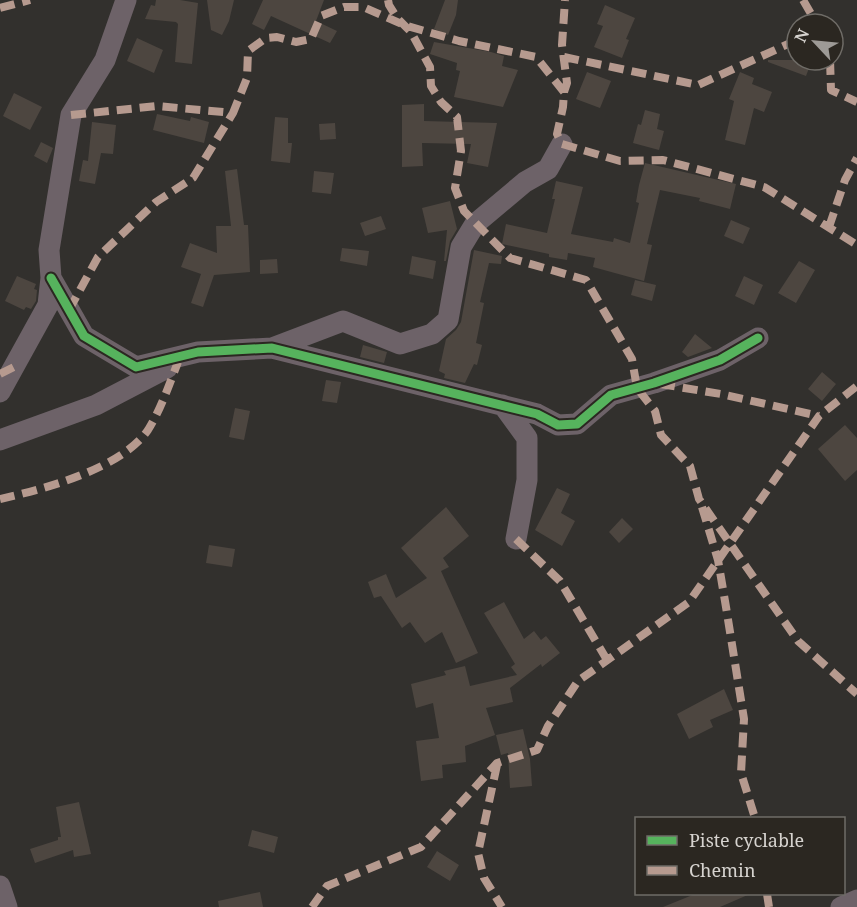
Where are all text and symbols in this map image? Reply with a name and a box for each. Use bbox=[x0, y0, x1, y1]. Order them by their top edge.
north arrow bbox=[785, 12, 845, 72]
text: N bbox=[789, 25, 814, 46]
legend bbox=[635, 817, 845, 895]
text: Piste cyclable bbox=[689, 828, 804, 852]
text: Chemin bbox=[689, 858, 756, 882]

